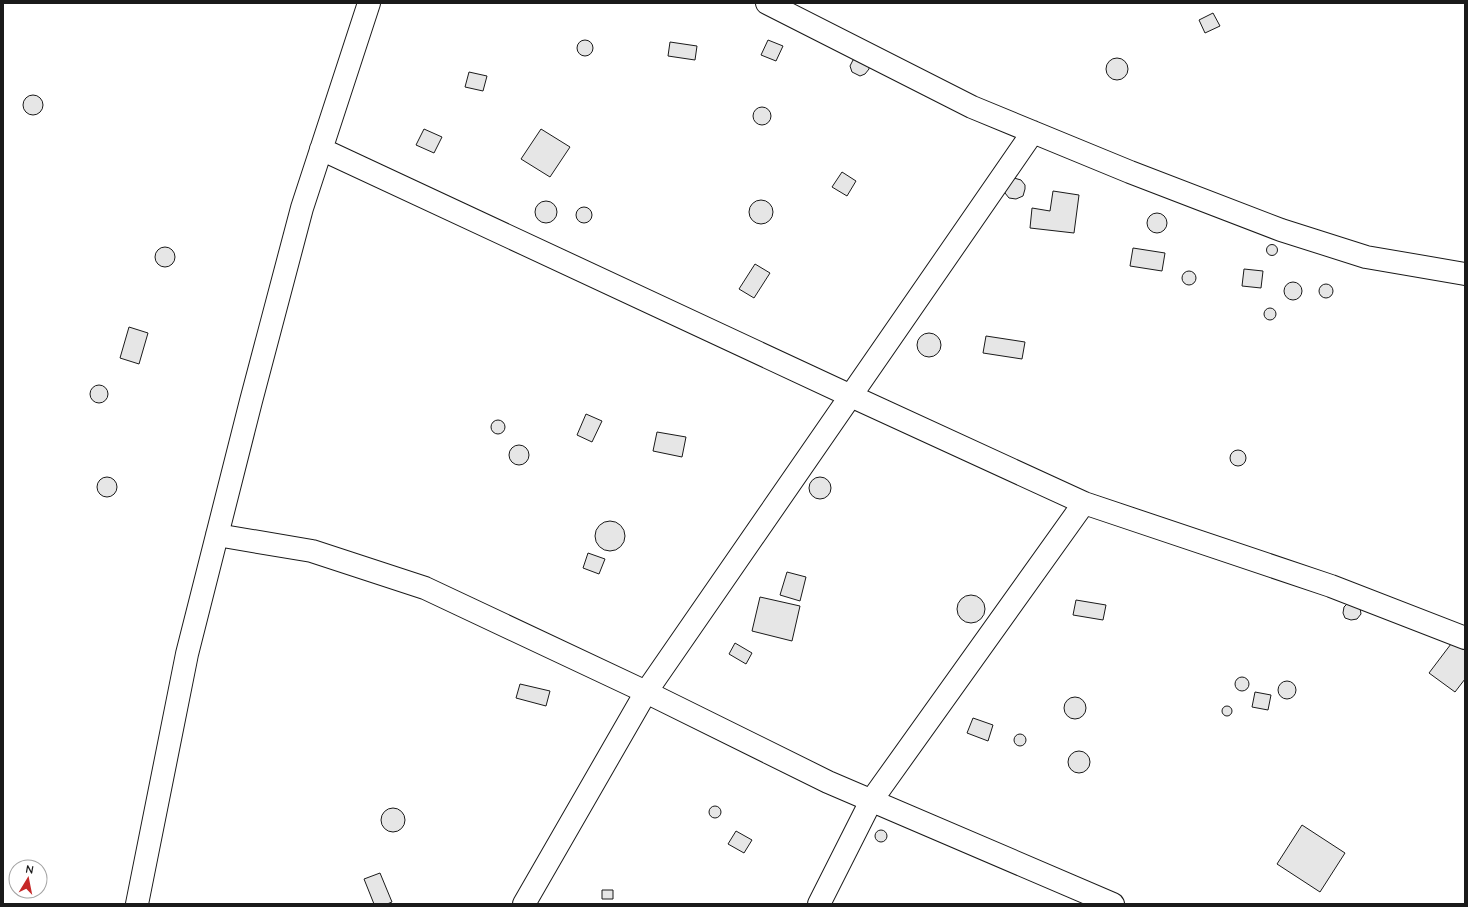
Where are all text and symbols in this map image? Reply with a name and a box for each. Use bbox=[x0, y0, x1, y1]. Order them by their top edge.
north arrow bbox=[8, 859, 48, 899]
text: N bbox=[25, 862, 35, 877]

